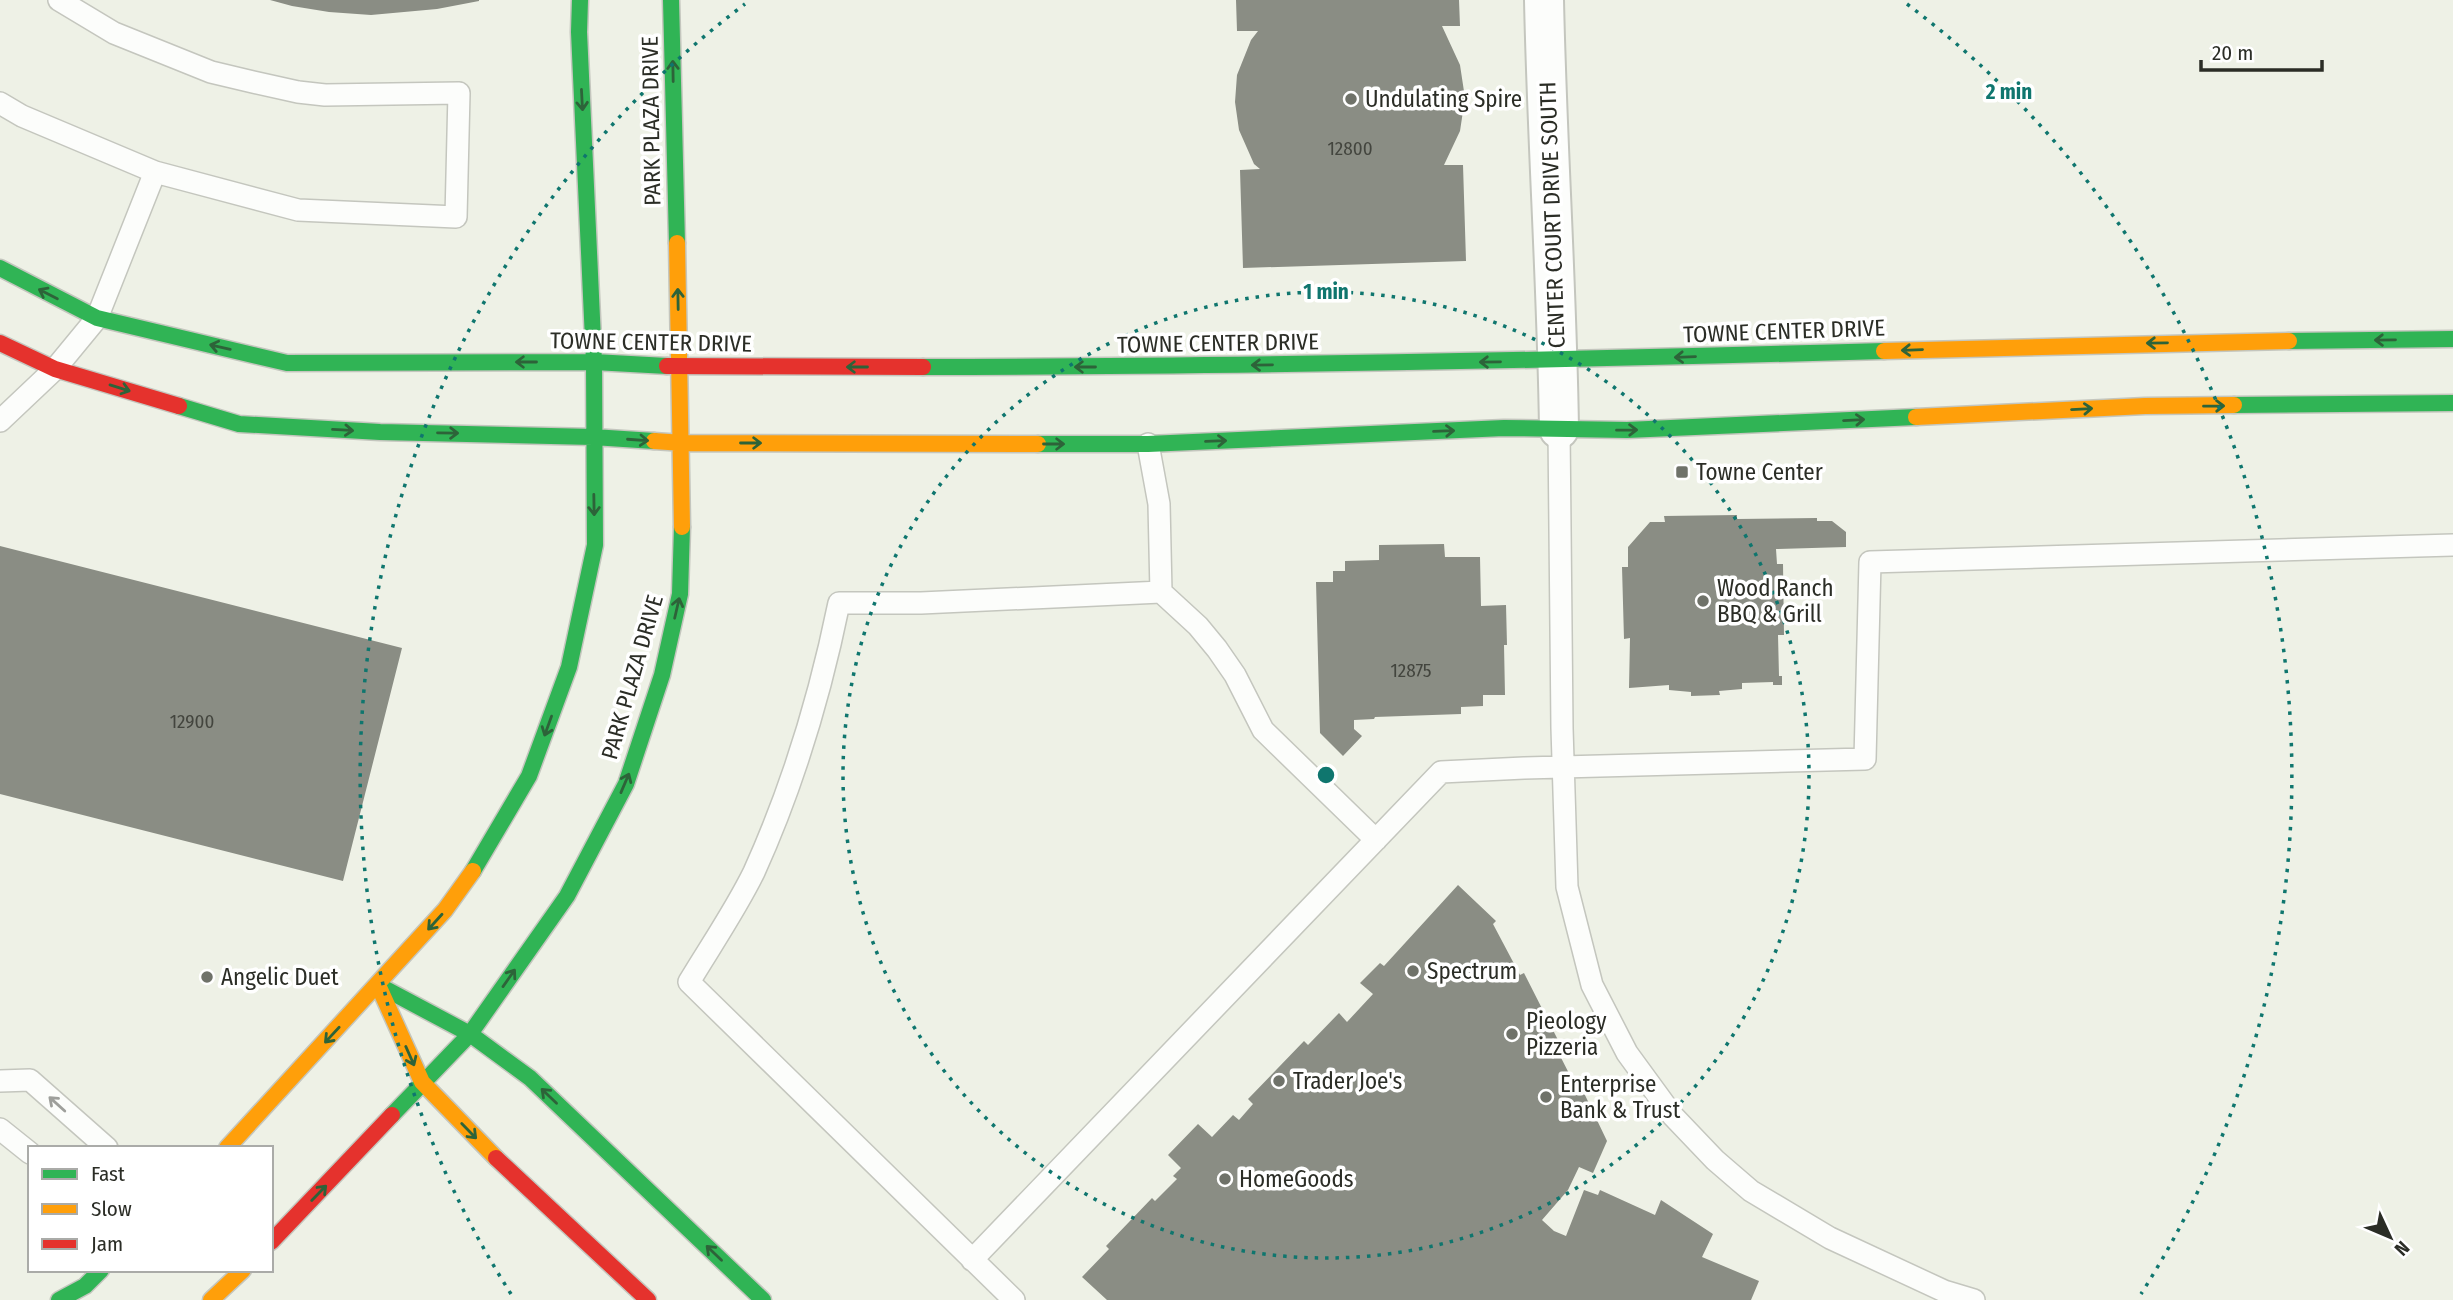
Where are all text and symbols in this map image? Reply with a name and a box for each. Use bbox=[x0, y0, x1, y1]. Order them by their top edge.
scale bar bbox=[2201, 28, 2322, 72]
street label: PARK PLAZA DRIVE bbox=[636, 36, 666, 206]
text: 20 m bbox=[2212, 40, 2253, 66]
one-way arrow bbox=[666, 60, 680, 83]
text: 2 min bbox=[1985, 79, 2032, 105]
street label: CENTER COURT DRIVE SOUTH bbox=[1533, 81, 1571, 349]
place label: Undulating Spire bbox=[1365, 85, 1522, 113]
one-way arrow bbox=[576, 88, 589, 111]
marker: Undulating Spire bbox=[1343, 91, 1359, 107]
house number: 12800 bbox=[1327, 137, 1373, 160]
text: 1 min bbox=[1303, 279, 1349, 305]
one-way arrow bbox=[38, 286, 59, 300]
one-way arrow bbox=[672, 288, 685, 311]
street label: TOWNE CENTER DRIVE bbox=[1683, 313, 1885, 349]
street label: TOWNE CENTER DRIVE bbox=[550, 326, 752, 358]
street label: TOWNE CENTER DRIVE bbox=[1117, 327, 1319, 359]
one-way arrow bbox=[2374, 333, 2397, 347]
one-way arrow bbox=[2146, 336, 2169, 350]
one-way arrow bbox=[210, 340, 232, 353]
one-way arrow bbox=[1901, 343, 1924, 356]
one-way arrow bbox=[1674, 350, 1697, 363]
one-way arrow bbox=[515, 355, 538, 369]
one-way arrow bbox=[1478, 355, 1501, 369]
one-way arrow bbox=[1251, 358, 1274, 372]
one-way arrow bbox=[846, 360, 869, 374]
one-way arrow bbox=[1073, 360, 1096, 374]
one-way arrow bbox=[109, 383, 131, 396]
one-way arrow bbox=[2202, 399, 2225, 412]
one-way arrow bbox=[2070, 403, 2093, 416]
one-way arrow bbox=[1843, 413, 1866, 426]
one-way arrow bbox=[331, 423, 354, 436]
one-way arrow bbox=[1615, 423, 1638, 437]
one-way arrow bbox=[1432, 425, 1455, 438]
one-way arrow bbox=[436, 426, 459, 440]
one-way arrow bbox=[626, 433, 649, 446]
one-way arrow bbox=[1205, 434, 1228, 447]
one-way arrow bbox=[739, 436, 762, 450]
one-way arrow bbox=[1042, 437, 1065, 451]
place label: Towne Center bbox=[1696, 458, 1823, 486]
marker: Towne Center bbox=[1674, 464, 1690, 480]
one-way arrow bbox=[587, 493, 601, 516]
place label: Wood Ranch BBQ & Grill bbox=[1717, 574, 1834, 628]
street label: PARK PLAZA DRIVE bbox=[595, 591, 669, 763]
marker: Wood Ranch BBQ & Grill bbox=[1695, 593, 1711, 609]
one-way arrow bbox=[671, 597, 684, 620]
house number: 12875 bbox=[1390, 659, 1432, 682]
house number: 12900 bbox=[170, 710, 214, 733]
one-way arrow bbox=[540, 714, 553, 736]
centre of rings bbox=[1314, 763, 1338, 787]
one-way arrow bbox=[620, 773, 633, 794]
one-way arrow bbox=[427, 912, 443, 930]
place label: Spectrum bbox=[1427, 957, 1517, 985]
place label: Angelic Duet bbox=[221, 963, 339, 991]
marker: Spectrum bbox=[1405, 963, 1421, 979]
marker: Angelic Duet bbox=[199, 969, 215, 985]
one-way arrow bbox=[502, 969, 516, 988]
place label: Pieology Pizzeria bbox=[1526, 1007, 1607, 1061]
one-way arrow bbox=[323, 1026, 340, 1043]
marker: Pieology Pizzeria bbox=[1504, 1026, 1520, 1042]
one-way arrow bbox=[405, 1045, 418, 1066]
place label: Trader Joe's bbox=[1293, 1067, 1403, 1095]
place label: Enterprise Bank & Trust bbox=[1560, 1070, 1681, 1124]
marker: Trader Joe's bbox=[1271, 1073, 1287, 1089]
one-way arrow bbox=[541, 1088, 558, 1105]
marker: Enterprise Bank & Trust bbox=[1538, 1089, 1554, 1105]
one-way arrow bbox=[48, 1096, 66, 1112]
one-way arrow bbox=[461, 1122, 478, 1139]
legend bbox=[28, 1146, 273, 1272]
text: Fast bbox=[91, 1161, 125, 1187]
place label: HomeGoods bbox=[1239, 1165, 1354, 1193]
marker: HomeGoods bbox=[1217, 1171, 1233, 1187]
one-way arrow bbox=[310, 1185, 327, 1202]
text: Slow bbox=[91, 1196, 132, 1222]
north arrow bbox=[2355, 1202, 2425, 1272]
text: Jam bbox=[91, 1231, 123, 1257]
text: N bbox=[2390, 1236, 2414, 1261]
one-way arrow bbox=[705, 1245, 723, 1262]

